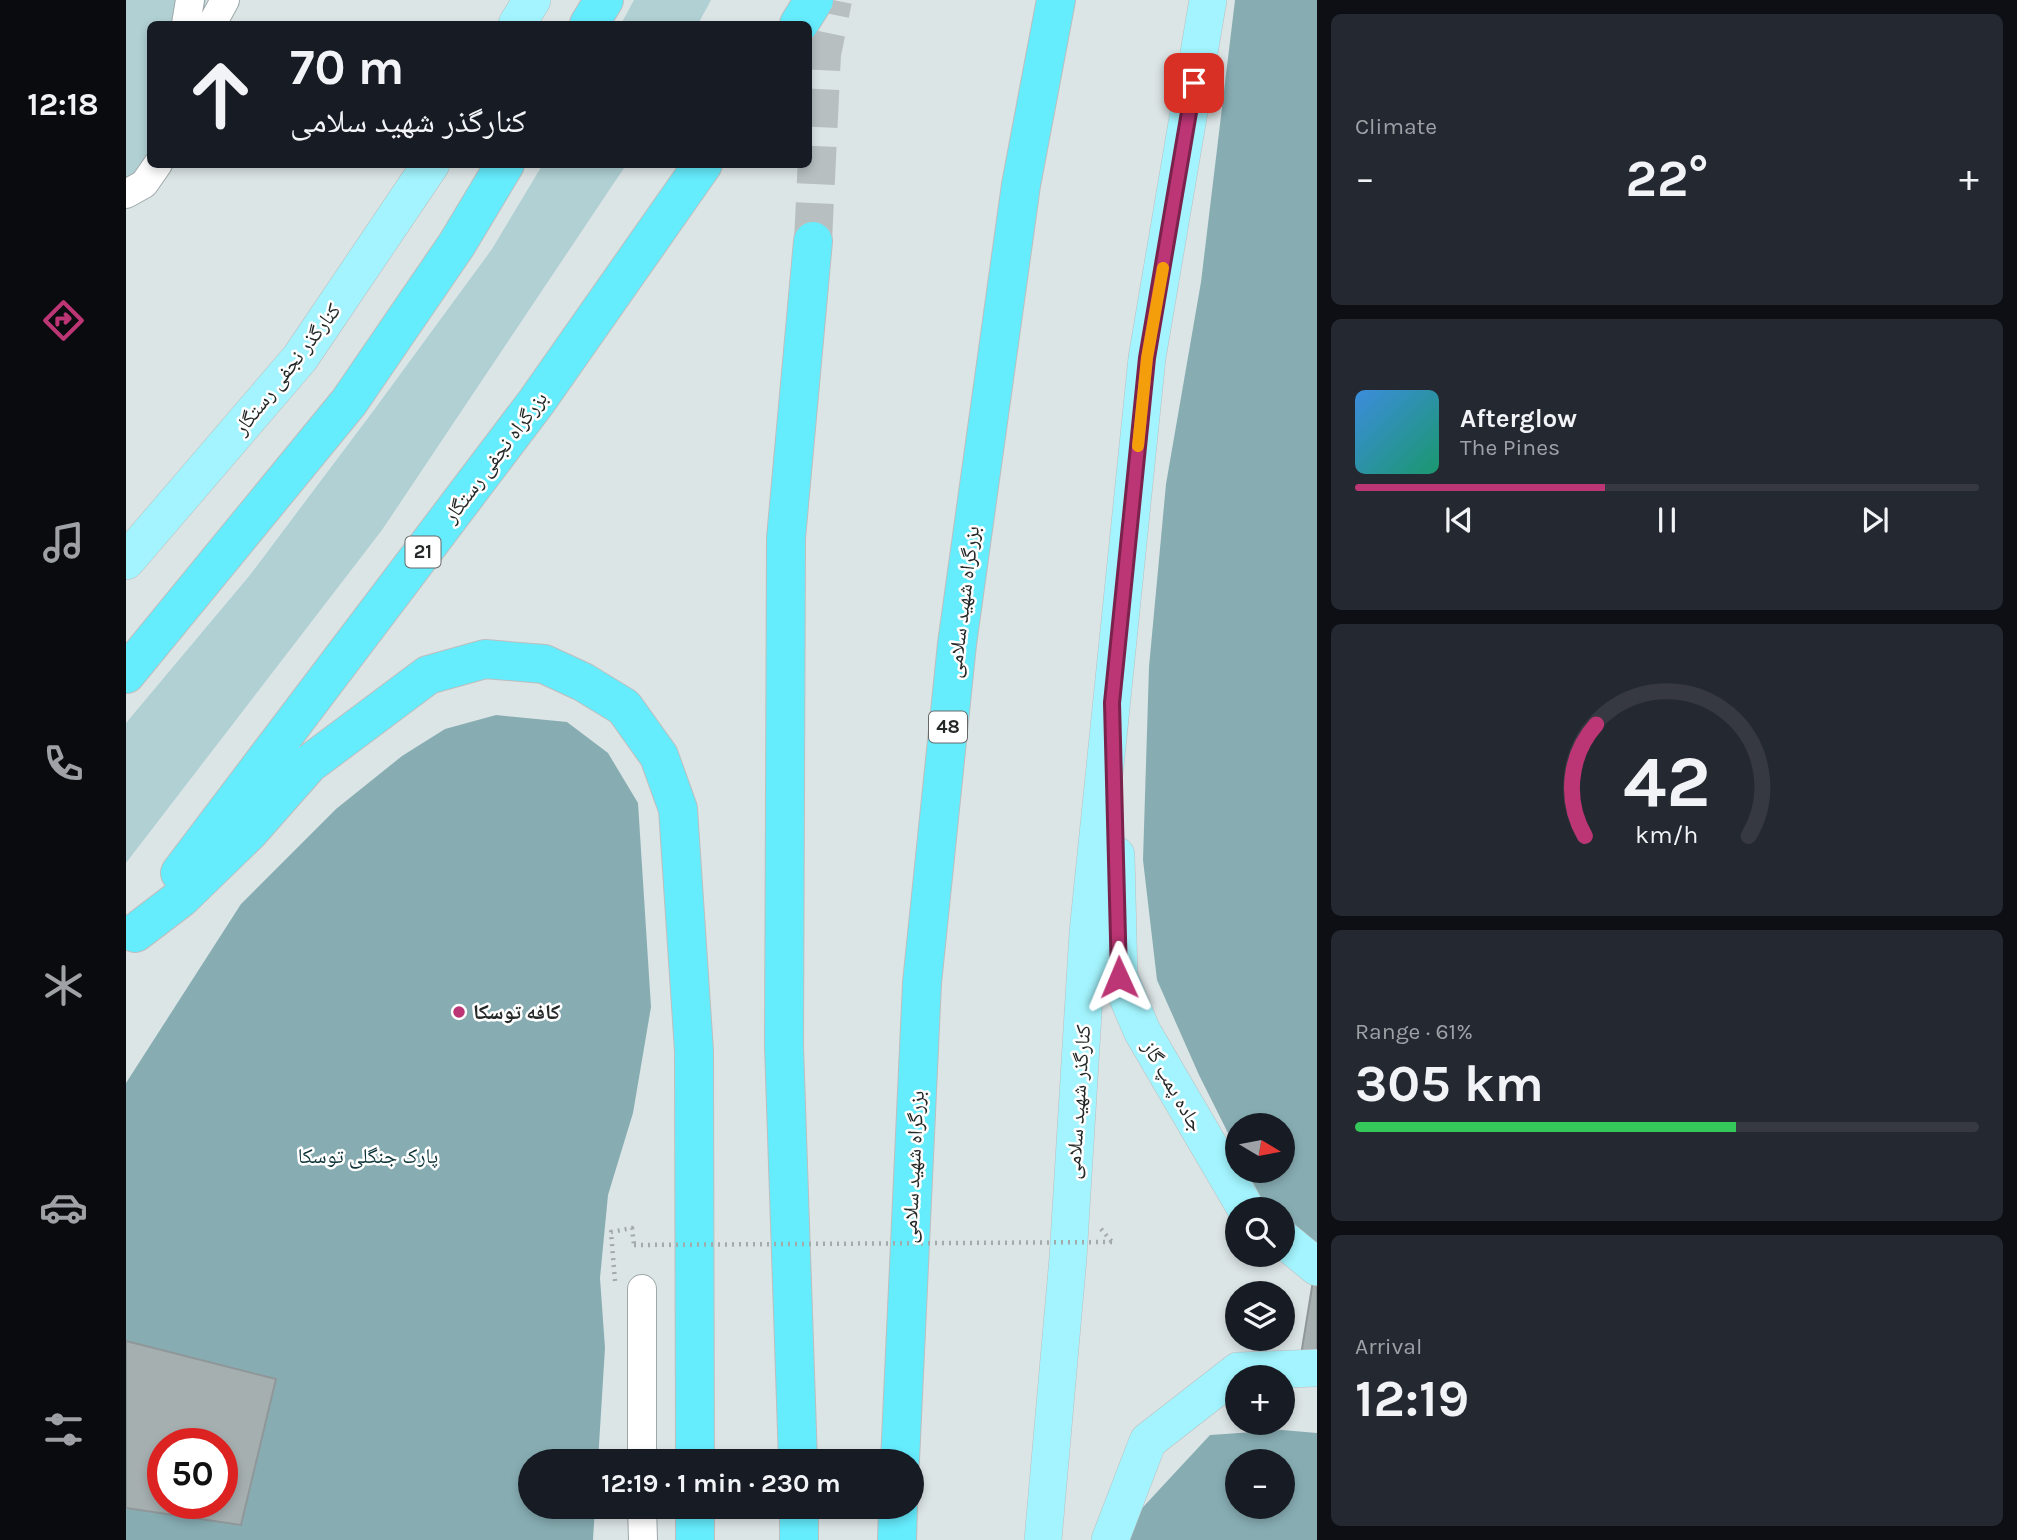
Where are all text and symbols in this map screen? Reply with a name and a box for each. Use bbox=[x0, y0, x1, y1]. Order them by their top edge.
text: 70 m bbox=[290, 39, 404, 96]
icon: ahead bbox=[175, 49, 266, 140]
pin bbox=[1164, 53, 1224, 113]
icon: arrive bbox=[1175, 64, 1213, 102]
text: 12:18 bbox=[27, 86, 99, 123]
text: کنارگذر شهید سلامی bbox=[290, 103, 526, 140]
text: Climate bbox=[1355, 113, 1437, 140]
text: 22° bbox=[1625, 148, 1709, 209]
text: − bbox=[1355, 156, 1375, 201]
text: + bbox=[1959, 156, 1979, 201]
icon: directions bbox=[39, 296, 88, 345]
street label: کنارگذر نجفی رستگار bbox=[228, 298, 347, 441]
street label: بزرگراه نجفی رستگار bbox=[437, 387, 553, 529]
text: Afterglow bbox=[1460, 403, 1577, 434]
text: The Pines bbox=[1460, 434, 1560, 461]
icon: previous bbox=[1440, 501, 1478, 539]
icon: pause bbox=[1648, 501, 1686, 539]
icon: next bbox=[1856, 501, 1894, 539]
icon: music bbox=[39, 518, 88, 567]
street label: بزرگراه شهید سلامی bbox=[942, 525, 985, 680]
road number: 21 bbox=[406, 537, 440, 568]
road number: 48 bbox=[929, 712, 967, 742]
icon: phone bbox=[39, 739, 88, 788]
text: 42 bbox=[1623, 739, 1711, 824]
text: km/h bbox=[1635, 820, 1699, 849]
position arrow bbox=[1082, 940, 1156, 1014]
icon: climate bbox=[39, 961, 88, 1010]
place label: کافه توسکا bbox=[473, 1000, 560, 1024]
marker: کافه توسکا bbox=[451, 1004, 467, 1020]
text: Range · 61% bbox=[1355, 1018, 1473, 1045]
street label: کنارگذر شهید سلامی bbox=[1061, 1024, 1096, 1180]
street label: جاده پمپ گاز bbox=[1137, 1035, 1209, 1136]
text: 305 km bbox=[1355, 1053, 1544, 1114]
street label: بزرگراه شهید سلامی bbox=[897, 1090, 930, 1244]
north arrow bbox=[1225, 1113, 1295, 1183]
map controls bbox=[1225, 1113, 1295, 1519]
park label: پارک جنگلی توسکا bbox=[298, 1144, 438, 1169]
icon: car bbox=[39, 1183, 88, 1232]
button: search bbox=[1225, 1197, 1295, 1267]
button: layers bbox=[1225, 1281, 1295, 1351]
text: Arrival bbox=[1355, 1333, 1422, 1360]
button: + bbox=[1225, 1365, 1295, 1435]
text: 12:19 bbox=[1355, 1368, 1469, 1429]
icon: filters bbox=[39, 1405, 88, 1454]
speed limit sign: 50 bbox=[147, 1428, 238, 1519]
button: − bbox=[1225, 1449, 1295, 1519]
text: 12:19 · 1 min · 230 m bbox=[601, 1468, 841, 1499]

